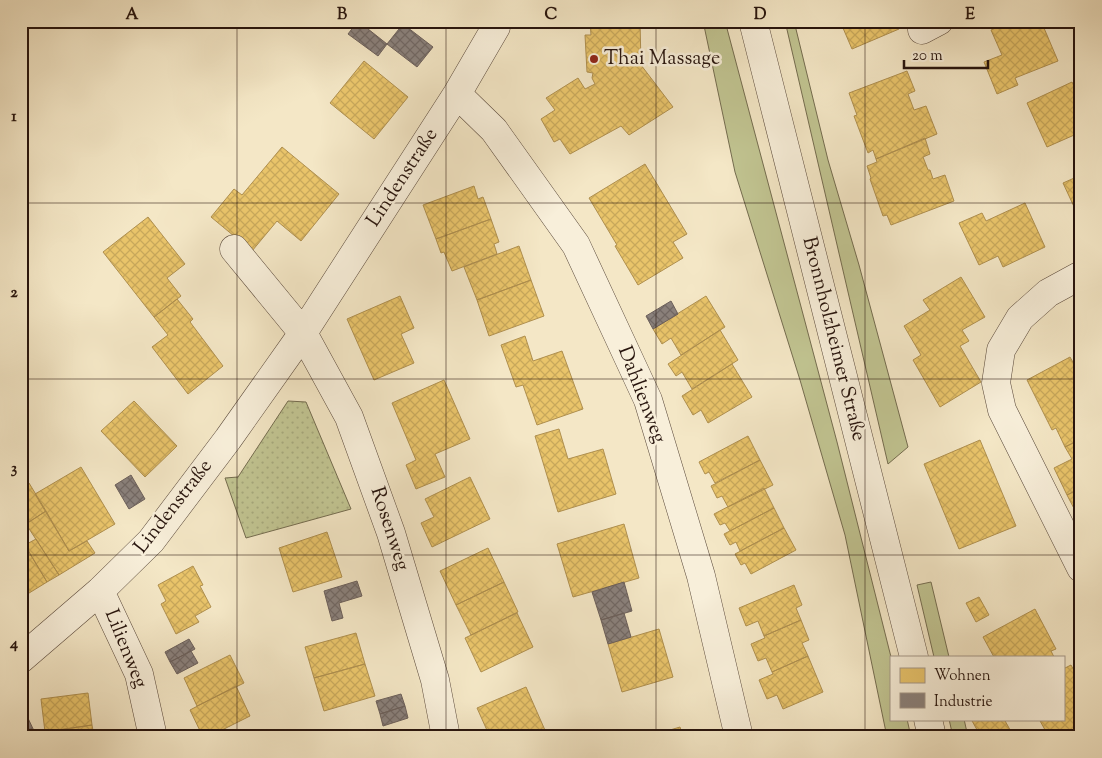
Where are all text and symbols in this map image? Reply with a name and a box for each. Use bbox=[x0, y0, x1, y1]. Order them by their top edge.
text: A bbox=[126, 4, 139, 27]
text: B bbox=[337, 4, 347, 27]
text: C bbox=[545, 4, 558, 27]
text: D bbox=[754, 4, 767, 27]
text: E bbox=[965, 4, 975, 27]
scale bar bbox=[904, 38, 988, 70]
place label: Thai Massage bbox=[604, 45, 720, 74]
text: 20 m bbox=[912, 46, 943, 67]
marker: Thai Massage bbox=[588, 53, 600, 65]
text: 1 bbox=[11, 106, 17, 129]
street label: Lindenstraße bbox=[360, 123, 446, 233]
street label: Bronnholzheimer Straße bbox=[794, 234, 872, 444]
text: 2 bbox=[10, 282, 18, 305]
street label: Dahlienweg bbox=[609, 342, 673, 448]
street label: Lindenstraße bbox=[128, 454, 220, 560]
text: 3 bbox=[11, 458, 18, 481]
street label: Rosenweg bbox=[362, 483, 416, 575]
street label: Lilienweg bbox=[96, 605, 154, 693]
text: 4 bbox=[9, 633, 18, 656]
legend bbox=[890, 656, 1064, 720]
text: Wohnen bbox=[934, 666, 991, 687]
text: Industrie bbox=[934, 692, 992, 713]

